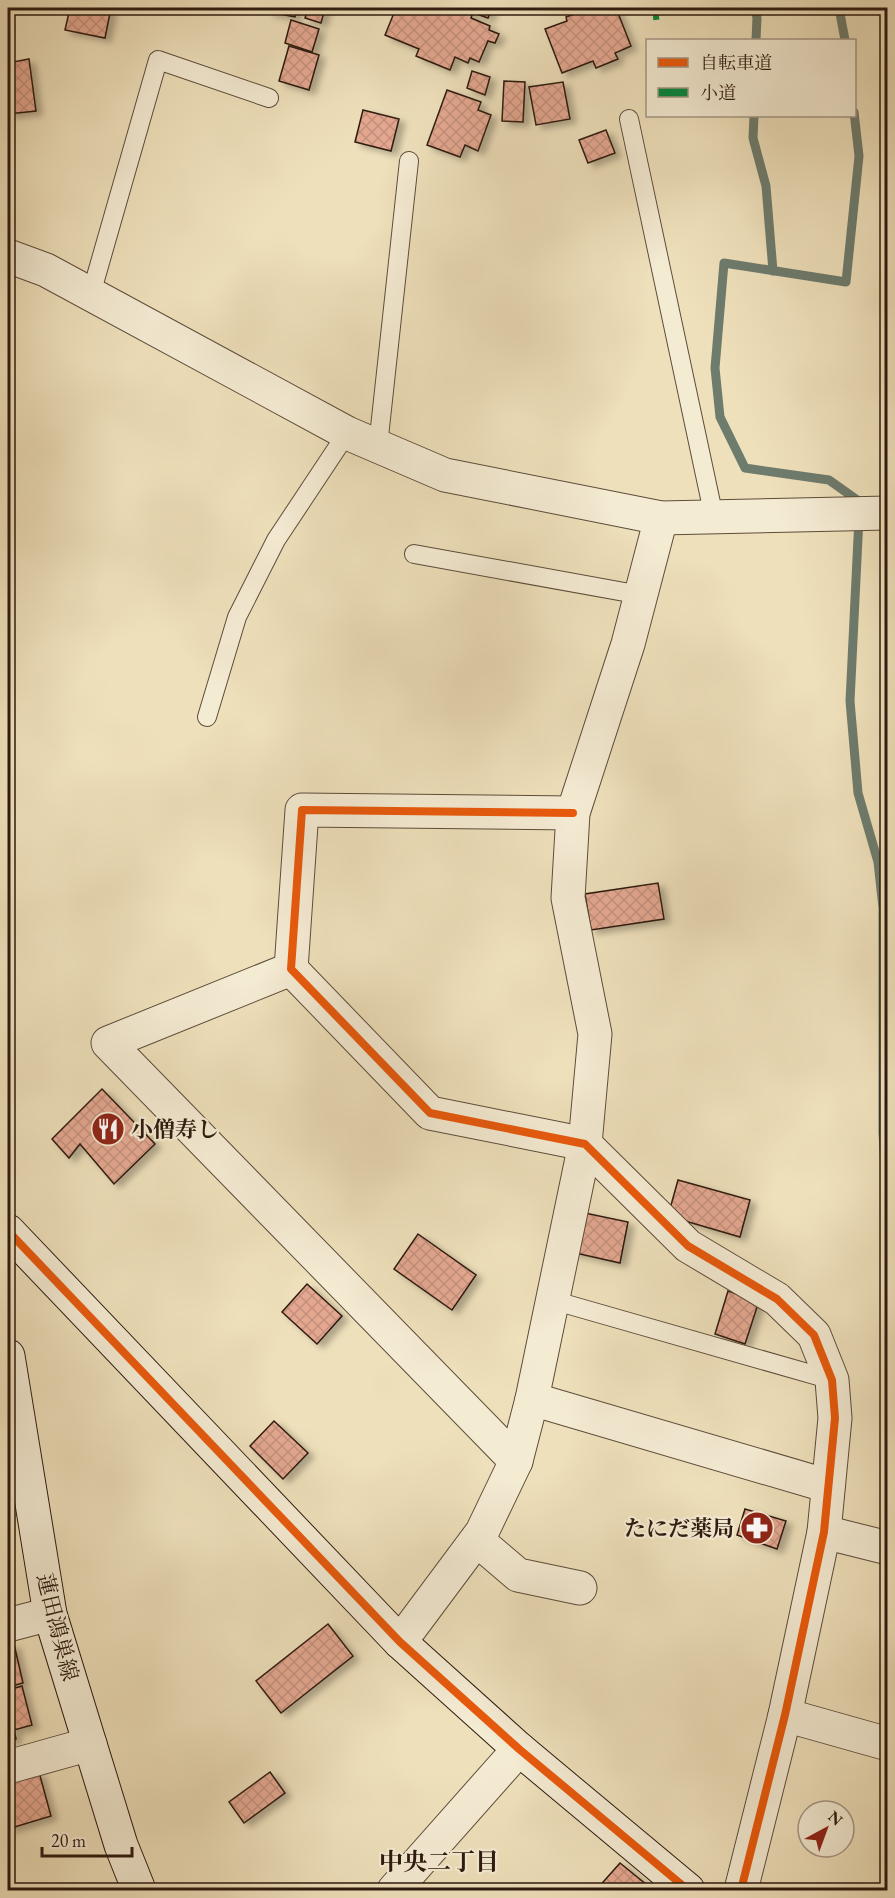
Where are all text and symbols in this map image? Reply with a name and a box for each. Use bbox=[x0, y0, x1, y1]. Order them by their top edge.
legend bbox=[646, 39, 856, 117]
text: 自転車道 bbox=[700, 51, 772, 74]
text: 小道 bbox=[700, 81, 736, 104]
restaurant icon: 小僧寿し bbox=[90, 1111, 126, 1147]
place label: 小僧寿し bbox=[131, 1115, 219, 1144]
pharmacy icon: たにだ薬局 bbox=[739, 1510, 775, 1546]
place label: たにだ薬局 bbox=[624, 1514, 734, 1543]
street label: 蓮田鴻巣線 bbox=[30, 1570, 85, 1684]
north arrow bbox=[796, 1799, 856, 1859]
text: N bbox=[824, 1806, 847, 1830]
scale bar bbox=[42, 1820, 132, 1858]
text: 20 m bbox=[51, 1829, 86, 1852]
district label: 中央二丁目 bbox=[379, 1846, 499, 1877]

